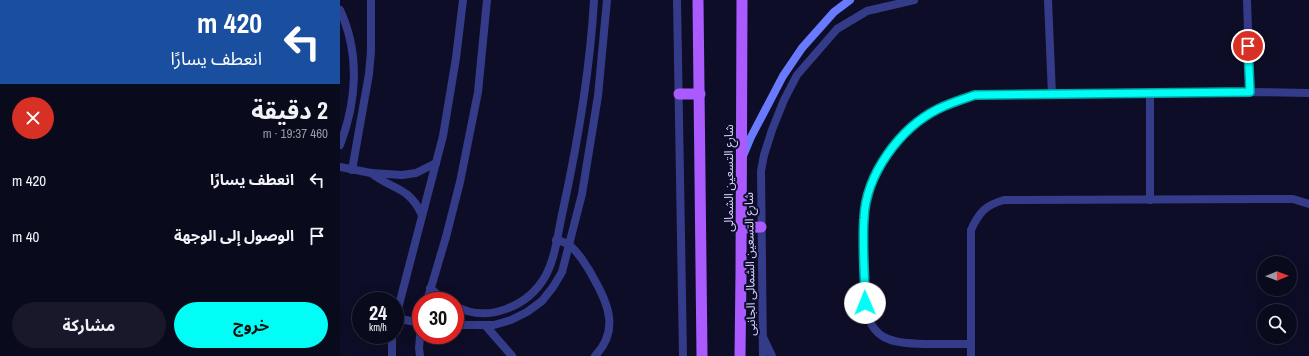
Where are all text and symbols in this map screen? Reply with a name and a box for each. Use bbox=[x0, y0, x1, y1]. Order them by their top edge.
text: 420 m bbox=[197, 4, 262, 42]
icon: left bbox=[276, 16, 328, 68]
pin bbox=[1231, 29, 1265, 63]
icon: arrive bbox=[1237, 35, 1259, 57]
text: انعطف يسارًا bbox=[170, 46, 262, 71]
text: 2 دقيقة bbox=[251, 94, 328, 126]
button: close bbox=[12, 97, 54, 139]
street label: شارع التسعين الشمالى bbox=[721, 124, 738, 232]
text: 460 m · 19:37 bbox=[263, 125, 328, 142]
text: انعطف يسارًا bbox=[210, 169, 294, 190]
icon: left bbox=[306, 169, 328, 191]
text: 420 m bbox=[12, 170, 46, 191]
street label: شارع التسعين الشمالى الجانبى bbox=[741, 192, 760, 336]
text: الوصول إلى الوجهة bbox=[174, 225, 294, 246]
icon: arrive bbox=[306, 225, 328, 247]
text: 40 m bbox=[12, 226, 39, 247]
north arrow bbox=[1257, 256, 1297, 296]
map controls bbox=[1257, 256, 1297, 344]
position arrow bbox=[844, 282, 886, 324]
speed limit sign: 30 bbox=[412, 292, 464, 344]
text: 24 bbox=[369, 299, 387, 326]
button: مشاركة bbox=[12, 302, 166, 348]
button: خروج bbox=[174, 302, 328, 348]
button: search bbox=[1257, 304, 1297, 344]
text: km/h bbox=[369, 321, 387, 334]

